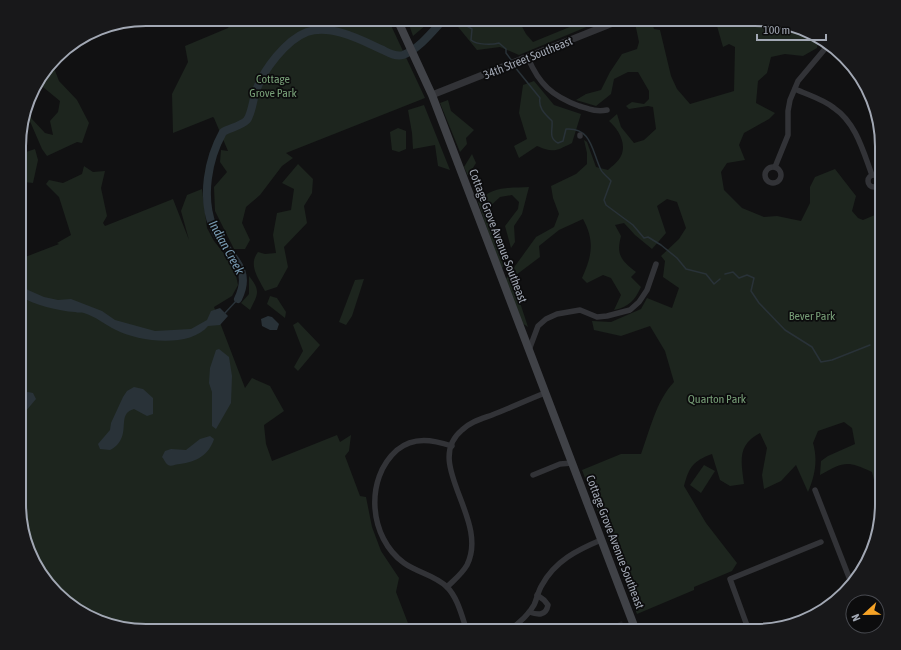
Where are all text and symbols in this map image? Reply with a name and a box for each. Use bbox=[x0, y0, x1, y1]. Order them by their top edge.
scale bar bbox=[757, 16, 826, 42]
text: 100 m bbox=[763, 23, 790, 37]
street label: 34th Street Southeast bbox=[481, 34, 575, 82]
park label: Cottage Grove Park bbox=[249, 72, 297, 100]
street label: Cottage Grove Avenue Southeast bbox=[466, 167, 530, 305]
water label: Indian Creek bbox=[206, 218, 248, 277]
park label: Bever Park bbox=[789, 309, 836, 323]
park label: Quarton Park bbox=[688, 392, 747, 406]
street label: Cottage Grove Avenue Southeast bbox=[583, 473, 647, 611]
north arrow bbox=[845, 594, 885, 634]
text: N bbox=[849, 612, 863, 623]

